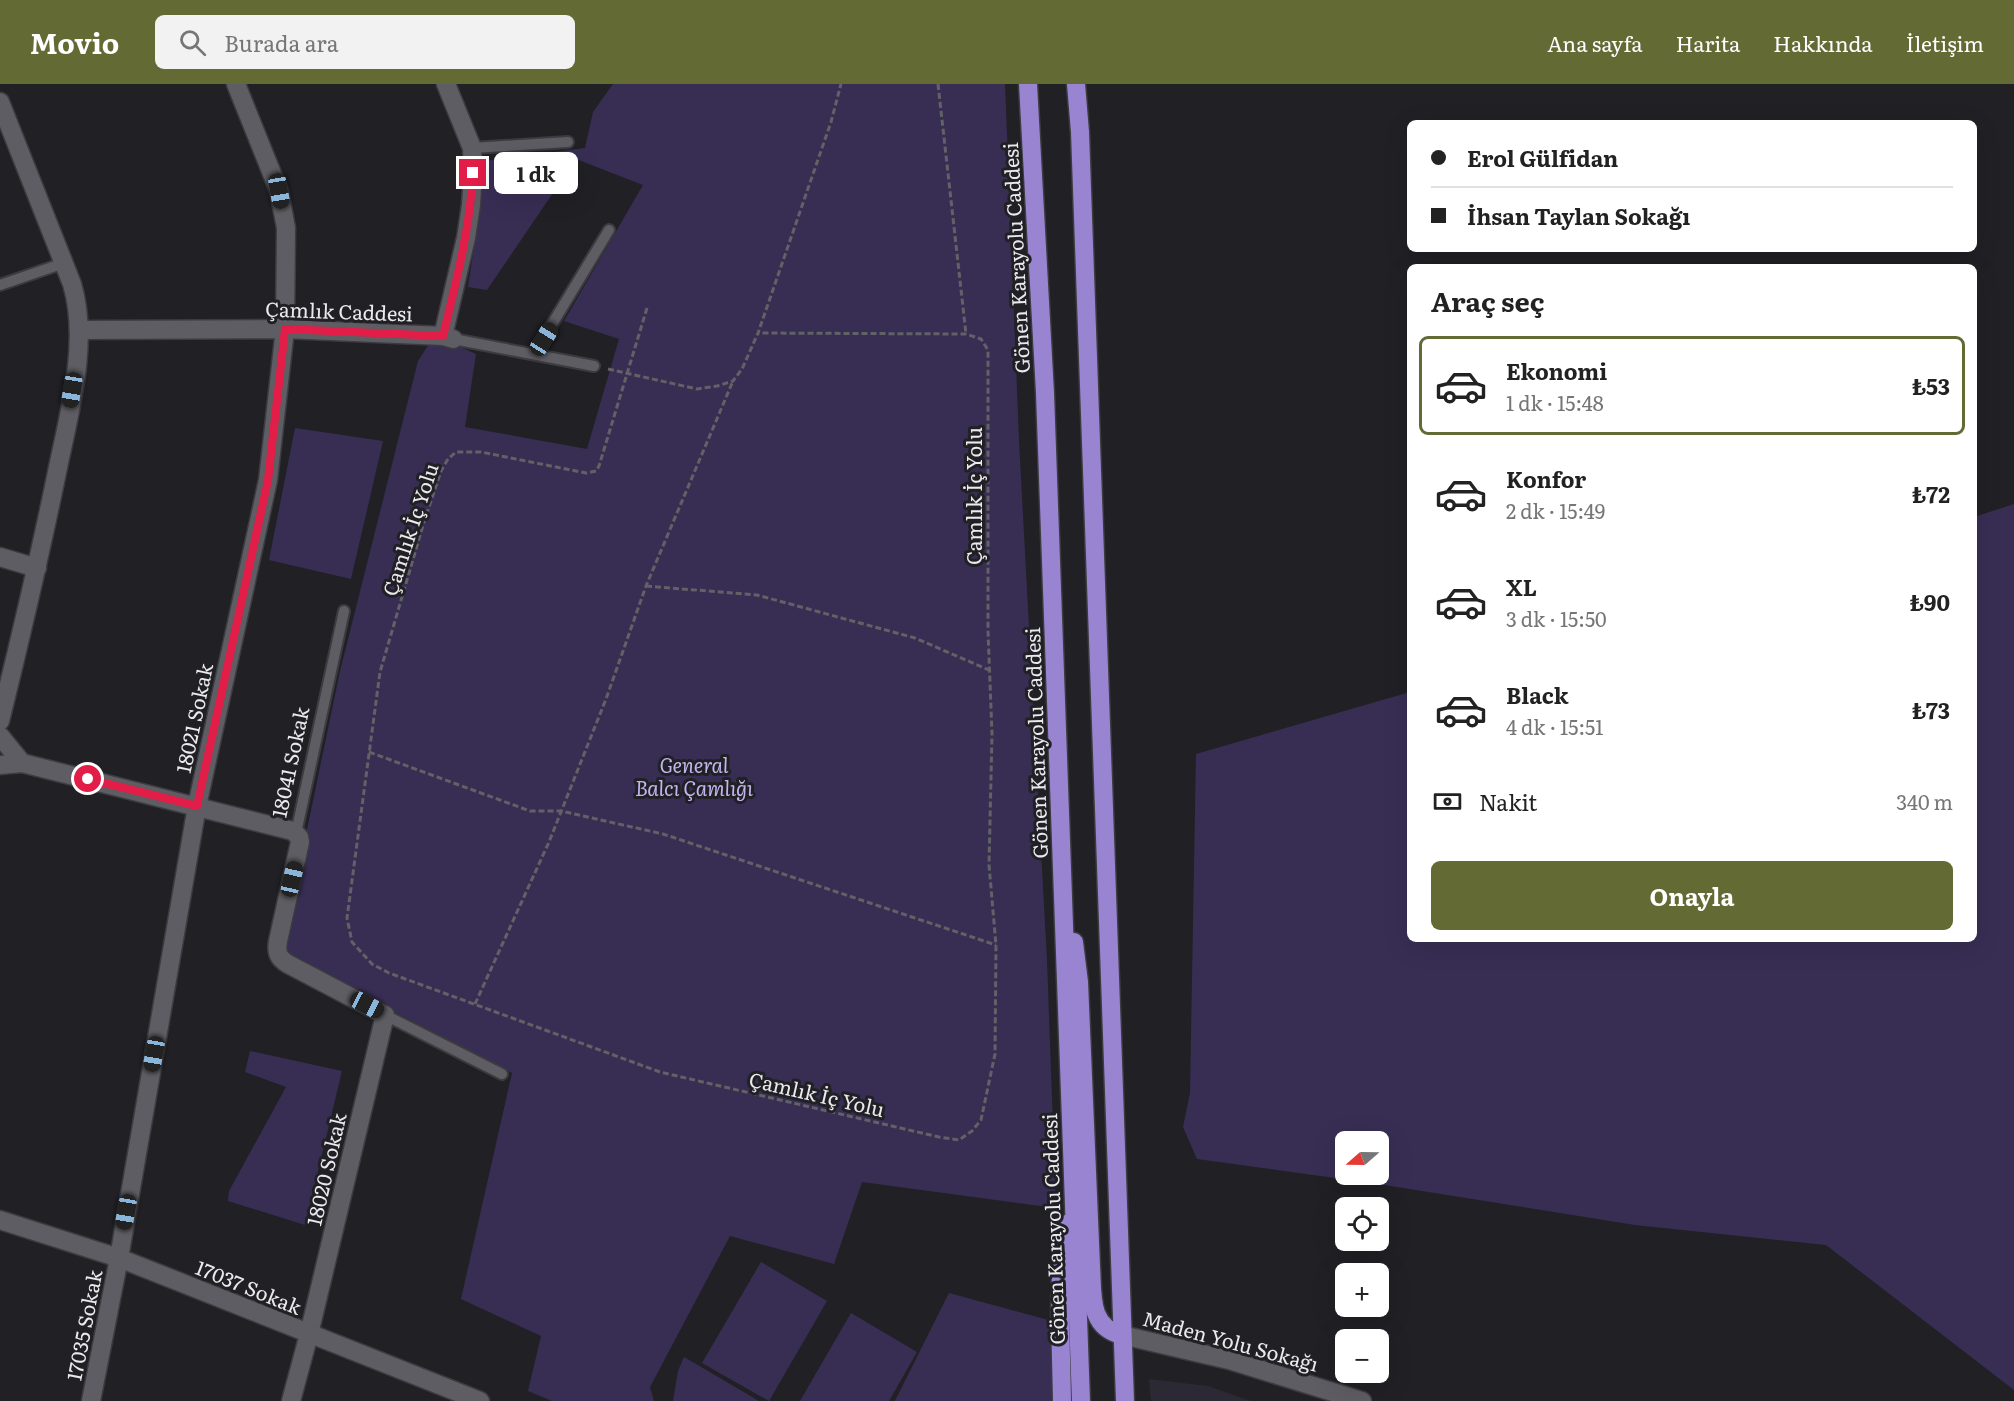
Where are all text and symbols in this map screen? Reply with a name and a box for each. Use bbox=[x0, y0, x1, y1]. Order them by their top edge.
search box bbox=[155, 15, 575, 69]
text: Movio bbox=[30, 21, 119, 63]
icon: search bbox=[176, 26, 209, 59]
text: Burada ara bbox=[224, 26, 339, 59]
text: Ana sayfa bbox=[1547, 27, 1643, 58]
text: Harita bbox=[1676, 27, 1740, 58]
text: Hakkında bbox=[1773, 27, 1873, 58]
text: İletişim bbox=[1906, 27, 1984, 58]
street label: Gönen Karayolu Caddesi bbox=[994, 141, 1036, 374]
text: Erol Gülfidan bbox=[1467, 141, 1618, 174]
callout: 1 dk bbox=[494, 152, 578, 194]
text: 1 dk bbox=[517, 158, 555, 188]
route end bbox=[459, 159, 486, 186]
car bbox=[267, 172, 291, 210]
text: İhsan Taylan Sokağı bbox=[1467, 199, 1690, 232]
text: Araç seç bbox=[1431, 280, 1545, 320]
street label: Çamlık Caddesi bbox=[265, 292, 414, 328]
car bbox=[527, 319, 561, 359]
text: Ekonomi bbox=[1506, 354, 1607, 387]
icon: car bbox=[1434, 359, 1488, 413]
text: ₺53 bbox=[1912, 369, 1950, 402]
car bbox=[60, 371, 84, 409]
text: 1 dk · 15:48 bbox=[1506, 387, 1604, 417]
street label: Çamlık İç Yolu bbox=[958, 427, 988, 565]
street label: Çamlık İç Yolu bbox=[373, 458, 445, 599]
text: Konfor bbox=[1506, 462, 1586, 495]
icon: car bbox=[1434, 467, 1488, 521]
text: ₺72 bbox=[1912, 477, 1950, 510]
text: 2 dk · 15:49 bbox=[1506, 495, 1605, 525]
text: XL bbox=[1506, 570, 1537, 603]
icon: car bbox=[1434, 575, 1488, 629]
text: ₺90 bbox=[1910, 585, 1950, 618]
text: 3 dk · 15:50 bbox=[1506, 603, 1607, 633]
street label: Gönen Karayolu Caddesi bbox=[1016, 627, 1054, 859]
street label: 18021 Sokak bbox=[167, 660, 219, 776]
text: Black bbox=[1506, 678, 1568, 711]
icon: car bbox=[1434, 683, 1488, 737]
text: ₺73 bbox=[1912, 693, 1950, 726]
street label: 18041 Sokak bbox=[263, 703, 316, 820]
text: 4 dk · 15:51 bbox=[1506, 711, 1603, 741]
park label: General Balcı Çamlığı bbox=[635, 749, 753, 802]
route start bbox=[74, 765, 101, 792]
icon: cash bbox=[1431, 785, 1464, 818]
text: Nakit bbox=[1479, 785, 1537, 818]
text: 340 m bbox=[1896, 786, 1953, 816]
car bbox=[279, 859, 305, 899]
button: Onayla bbox=[1431, 861, 1953, 930]
car bbox=[347, 989, 387, 1021]
car bbox=[142, 1035, 166, 1073]
street label: Çamlık İç Yolu bbox=[746, 1063, 888, 1123]
street label: 18020 Sokak bbox=[297, 1109, 353, 1228]
street label: Gönen Karayolu Caddesi bbox=[1033, 1113, 1071, 1345]
north arrow bbox=[1335, 1131, 1389, 1185]
map controls bbox=[1335, 1131, 1389, 1383]
car bbox=[114, 1193, 138, 1231]
button: locate bbox=[1335, 1197, 1389, 1251]
street label: 17037 Sokak bbox=[192, 1251, 307, 1321]
button: + bbox=[1335, 1263, 1389, 1317]
street label: 17035 Sokak bbox=[58, 1266, 109, 1383]
street label: Maden Yolu Sokağı bbox=[1140, 1302, 1323, 1378]
button: − bbox=[1335, 1329, 1389, 1383]

